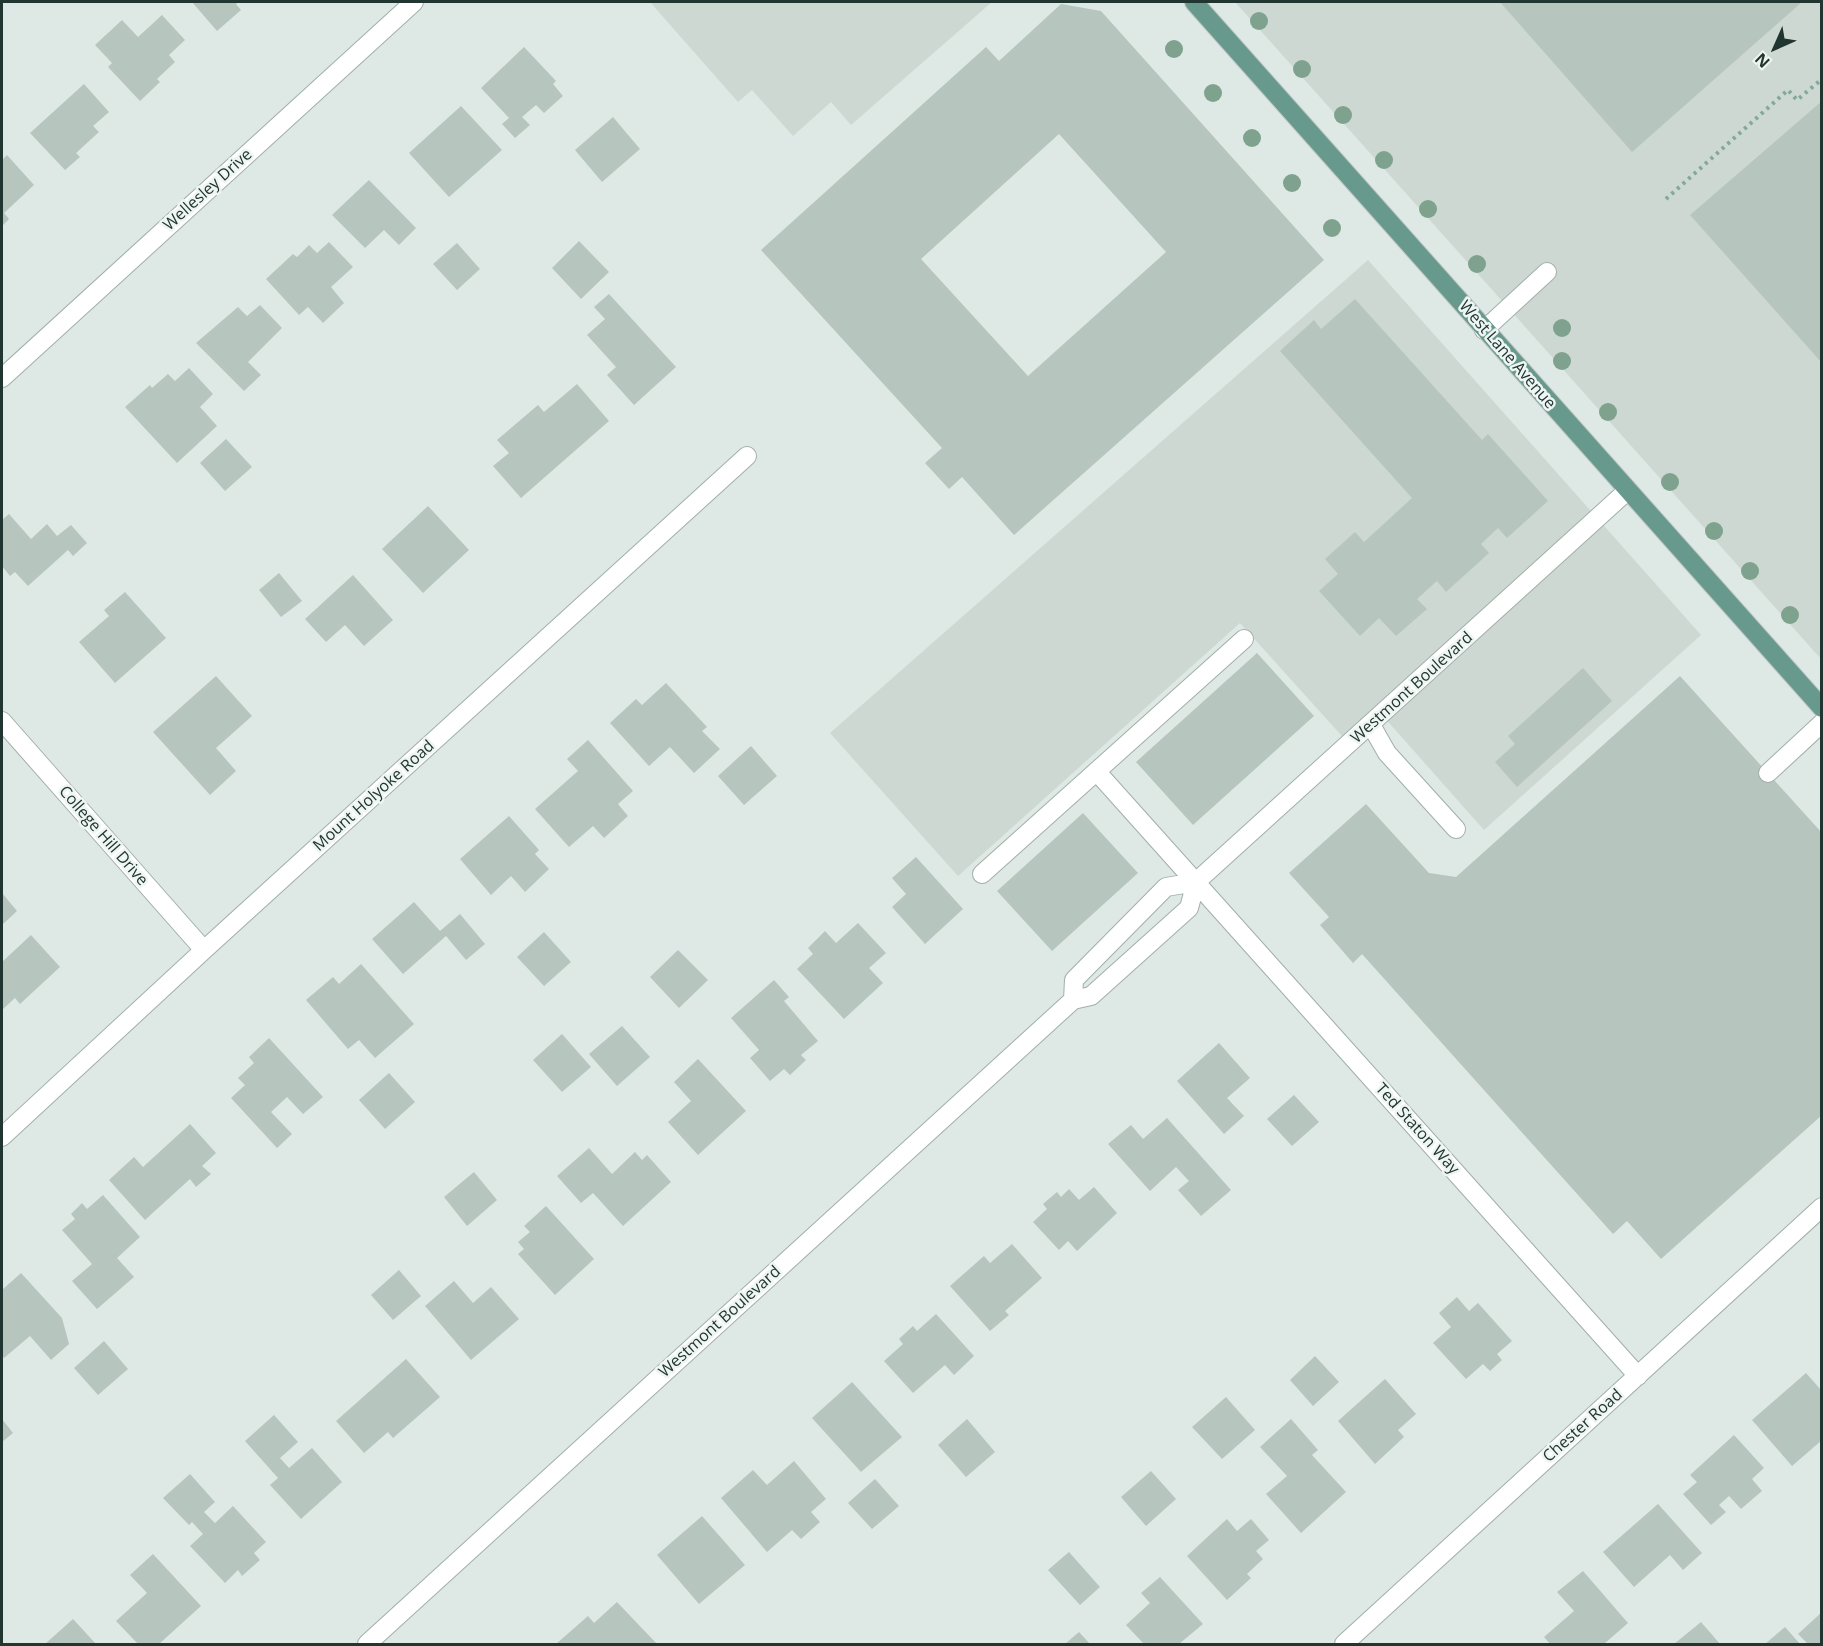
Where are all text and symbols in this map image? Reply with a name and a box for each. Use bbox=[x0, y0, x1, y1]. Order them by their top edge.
north arrow bbox=[1745, 18, 1805, 78]
text: N bbox=[1750, 48, 1775, 73]
street label: Wellesley Drive bbox=[160, 145, 256, 235]
street label: West Lane Avenue bbox=[1455, 297, 1559, 413]
street label: Westmont Boulevard bbox=[1347, 628, 1477, 748]
street label: Mount Holyoke Road bbox=[309, 737, 439, 855]
street label: College Hill Drive bbox=[54, 782, 152, 890]
street label: Ted Staton Way bbox=[1371, 1079, 1463, 1179]
street label: Westmont Boulevard bbox=[655, 1262, 785, 1382]
street label: Chester Road bbox=[1539, 1385, 1627, 1467]

